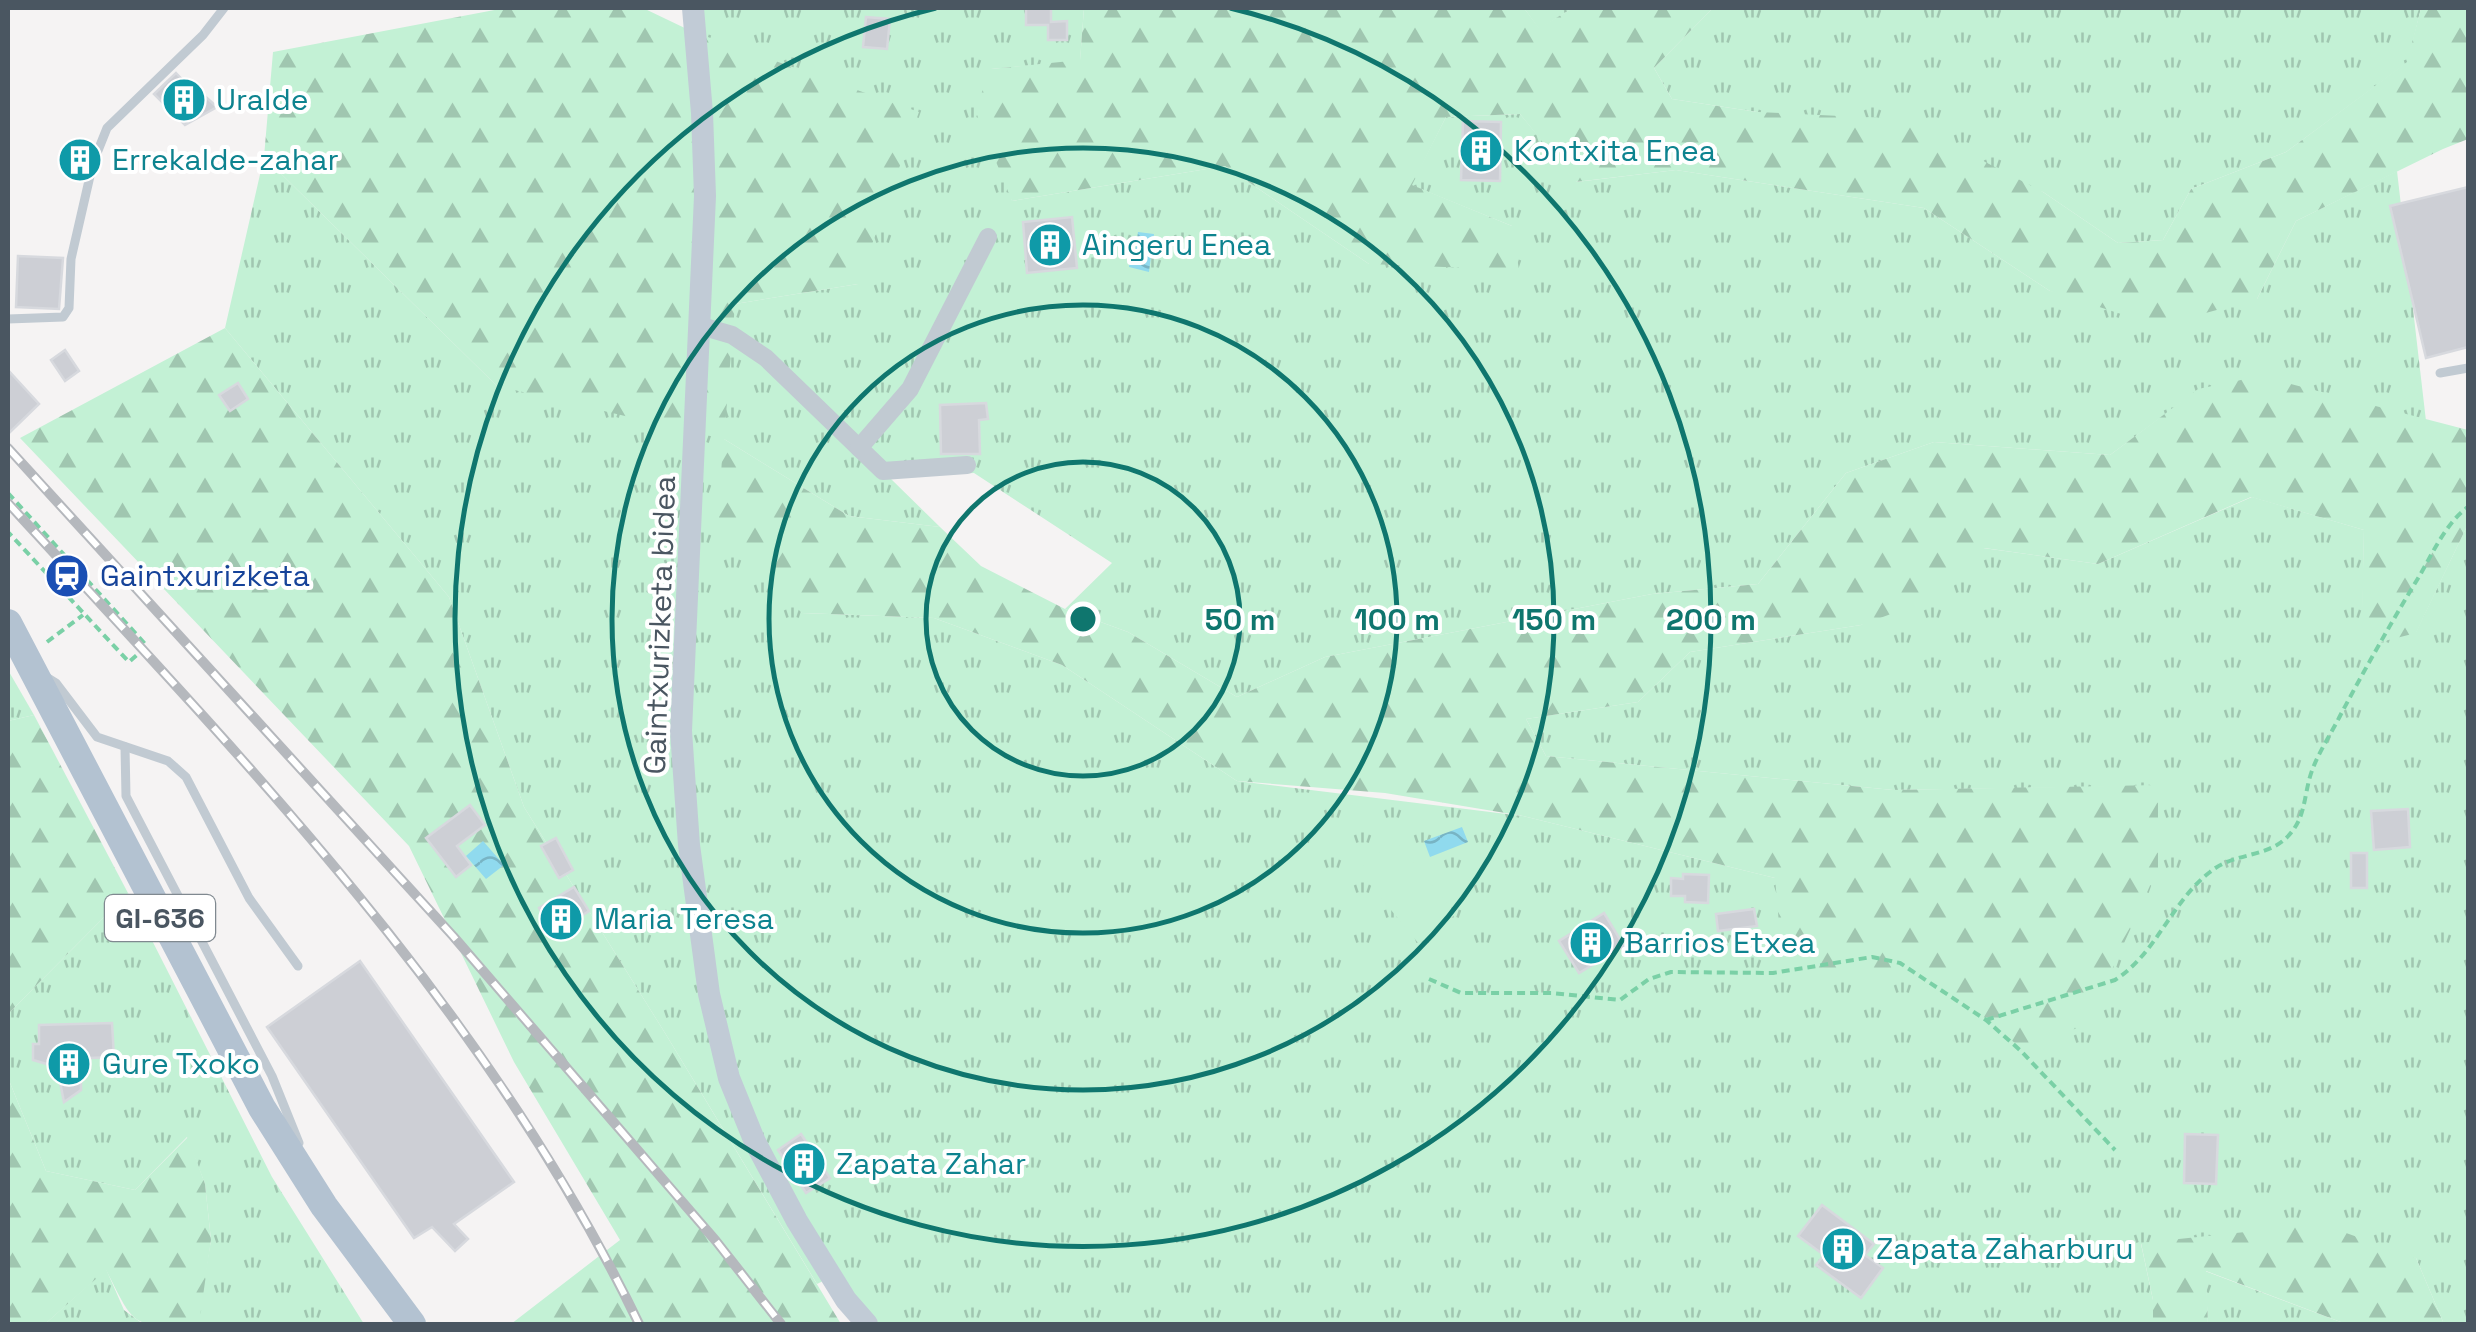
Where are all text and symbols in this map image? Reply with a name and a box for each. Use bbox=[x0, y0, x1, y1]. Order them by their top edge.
building icon: Uralde bbox=[161, 77, 207, 123]
place label: Uralde bbox=[216, 80, 308, 119]
building icon: Kontxita Enea bbox=[1458, 128, 1504, 174]
place label: Kontxita Enea bbox=[1514, 131, 1716, 170]
building icon: Errekalde-zahar bbox=[57, 137, 103, 183]
place label: Errekalde-zahar bbox=[112, 140, 339, 179]
building icon: Aingeru Enea bbox=[1027, 222, 1073, 268]
place label: Aingeru Enea bbox=[1082, 225, 1271, 264]
street label: Gaintxurizketa bidea bbox=[635, 475, 684, 775]
station icon: Gaintxurizketa bbox=[44, 553, 90, 599]
place label: Gaintxurizketa bbox=[100, 556, 310, 595]
text: 50 m bbox=[1205, 600, 1275, 639]
text: 100 m bbox=[1354, 600, 1440, 639]
text: 150 m bbox=[1512, 600, 1596, 639]
text: 200 m bbox=[1666, 600, 1756, 639]
centre of rings bbox=[1065, 601, 1101, 637]
road number: GI-636 bbox=[105, 895, 215, 941]
building icon: Maria Teresa bbox=[538, 896, 584, 942]
place label: Maria Teresa bbox=[594, 899, 774, 938]
building icon: Barrios Etxea bbox=[1568, 920, 1614, 966]
place label: Barrios Etxea bbox=[1624, 923, 1816, 962]
building icon: Gure Txoko bbox=[46, 1041, 92, 1087]
place label: Gure Txoko bbox=[102, 1044, 260, 1083]
building icon: Zapata Zahar bbox=[781, 1141, 827, 1187]
place label: Zapata Zahar bbox=[836, 1144, 1026, 1183]
building icon: Zapata Zaharburu bbox=[1820, 1226, 1866, 1272]
place label: Zapata Zaharburu bbox=[1876, 1229, 2134, 1268]

